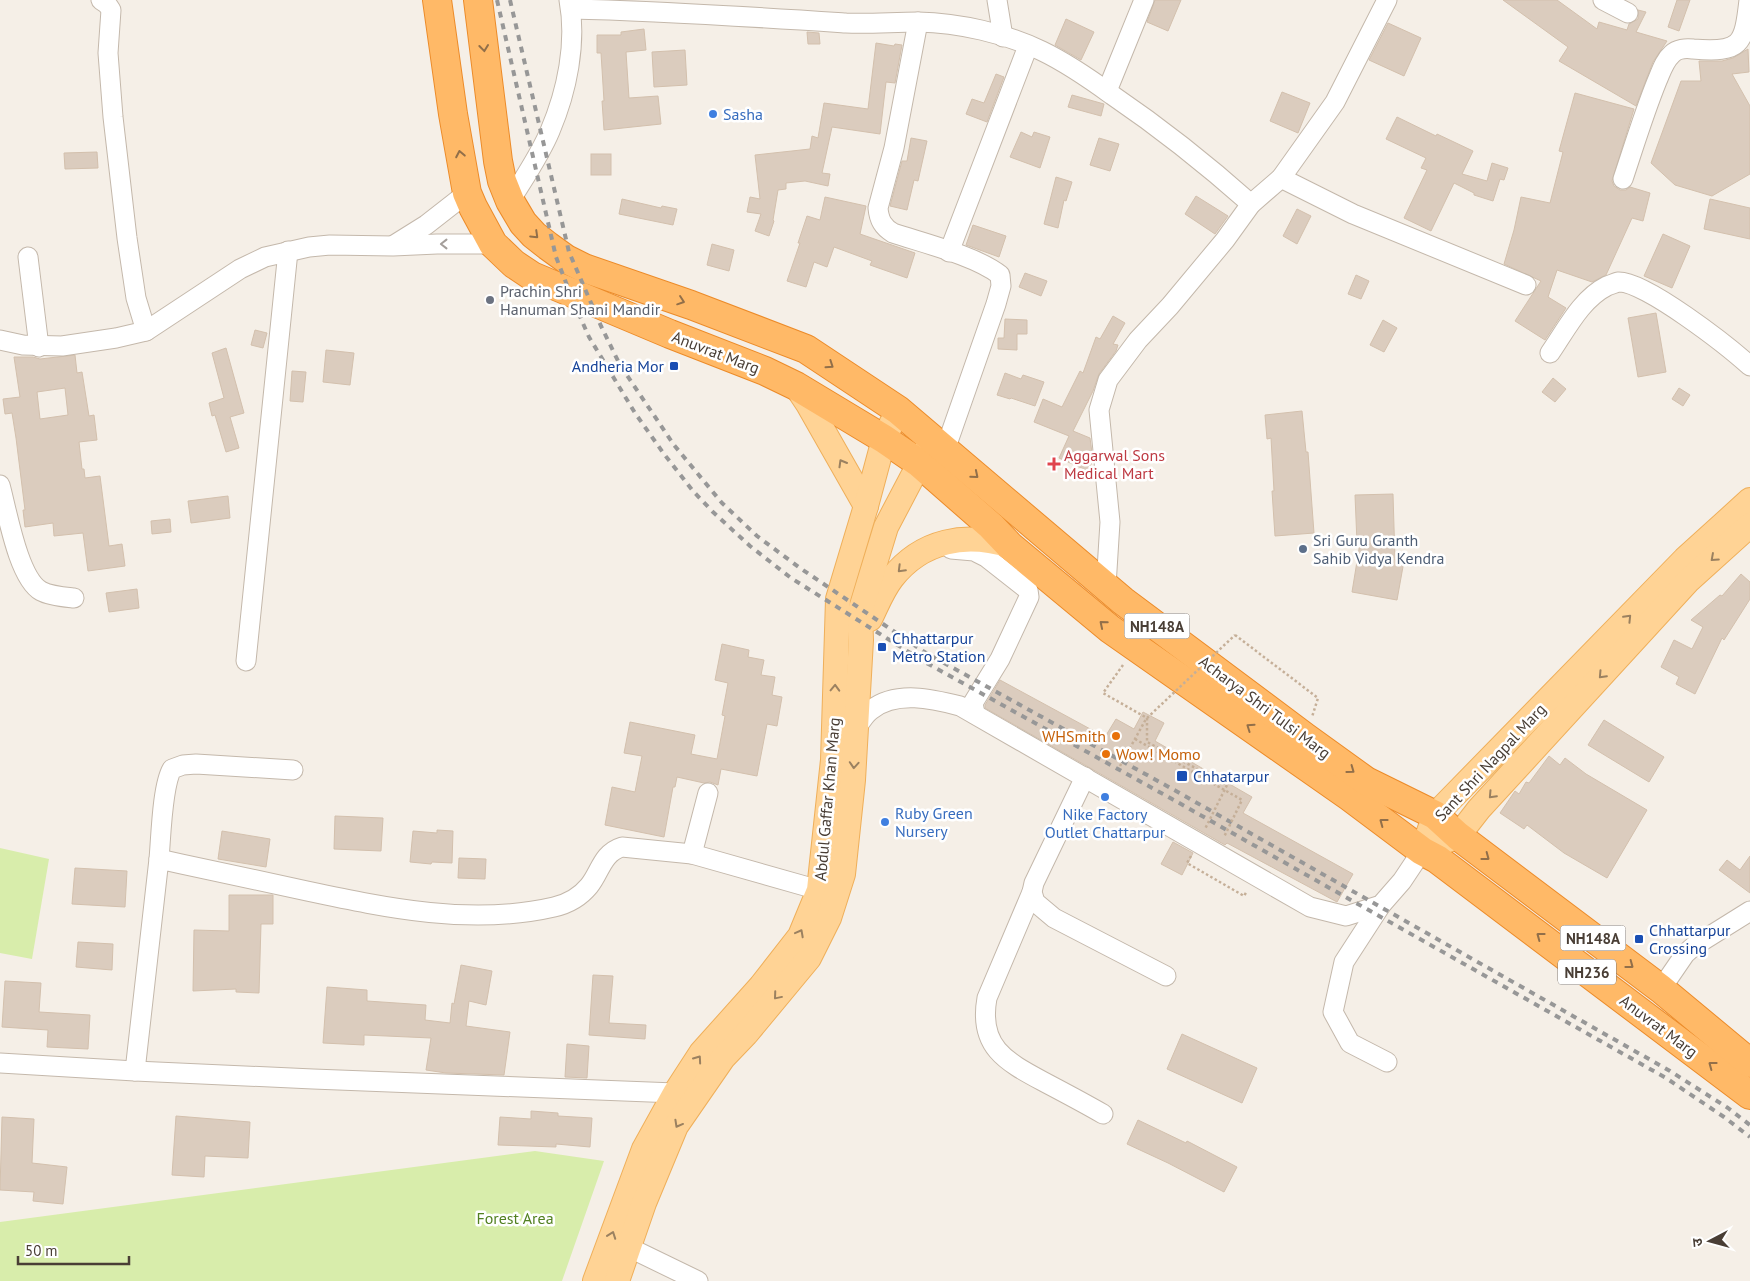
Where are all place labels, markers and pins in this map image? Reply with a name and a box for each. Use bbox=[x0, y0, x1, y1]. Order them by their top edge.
place label: Sasha bbox=[723, 104, 763, 124]
marker: Sasha bbox=[707, 108, 719, 120]
place label: Prachin Shri Hanuman Shani Mandir bbox=[500, 281, 661, 319]
marker: Prachin Shri Hanuman Shani Mandir bbox=[484, 294, 496, 306]
place label: Andheria Mor bbox=[572, 356, 665, 376]
marker: Andheria Mor bbox=[668, 360, 680, 372]
place label: Aggarwal Sons Medical Mart bbox=[1064, 445, 1165, 483]
marker: Aggarwal Sons Medical Mart bbox=[1048, 458, 1060, 470]
place label: Sri Guru Granth Sahib Vidya Kendra bbox=[1313, 530, 1444, 568]
marker: Sri Guru Granth Sahib Vidya Kendra bbox=[1297, 543, 1309, 555]
place label: Chhattarpur Metro Station bbox=[892, 628, 985, 666]
marker: Chhattarpur Metro Station bbox=[876, 641, 888, 653]
place label: WHSmith bbox=[1042, 726, 1106, 746]
marker: WHSmith bbox=[1110, 730, 1122, 742]
place label: Wow! Momo bbox=[1116, 744, 1201, 764]
marker: Wow! Momo bbox=[1100, 748, 1112, 760]
place label: Chhatarpur bbox=[1193, 766, 1270, 786]
marker: Chhatarpur bbox=[1175, 769, 1189, 783]
marker: Nike Factory Outlet Chattarpur bbox=[1099, 791, 1111, 803]
place label: Ruby Green Nursery bbox=[895, 803, 973, 841]
place label: Nike Factory Outlet Chattarpur bbox=[1045, 804, 1166, 842]
marker: Ruby Green Nursery bbox=[879, 816, 891, 828]
place label: Chhattarpur Crossing bbox=[1649, 920, 1731, 958]
marker: Chhattarpur Crossing bbox=[1633, 933, 1645, 945]

